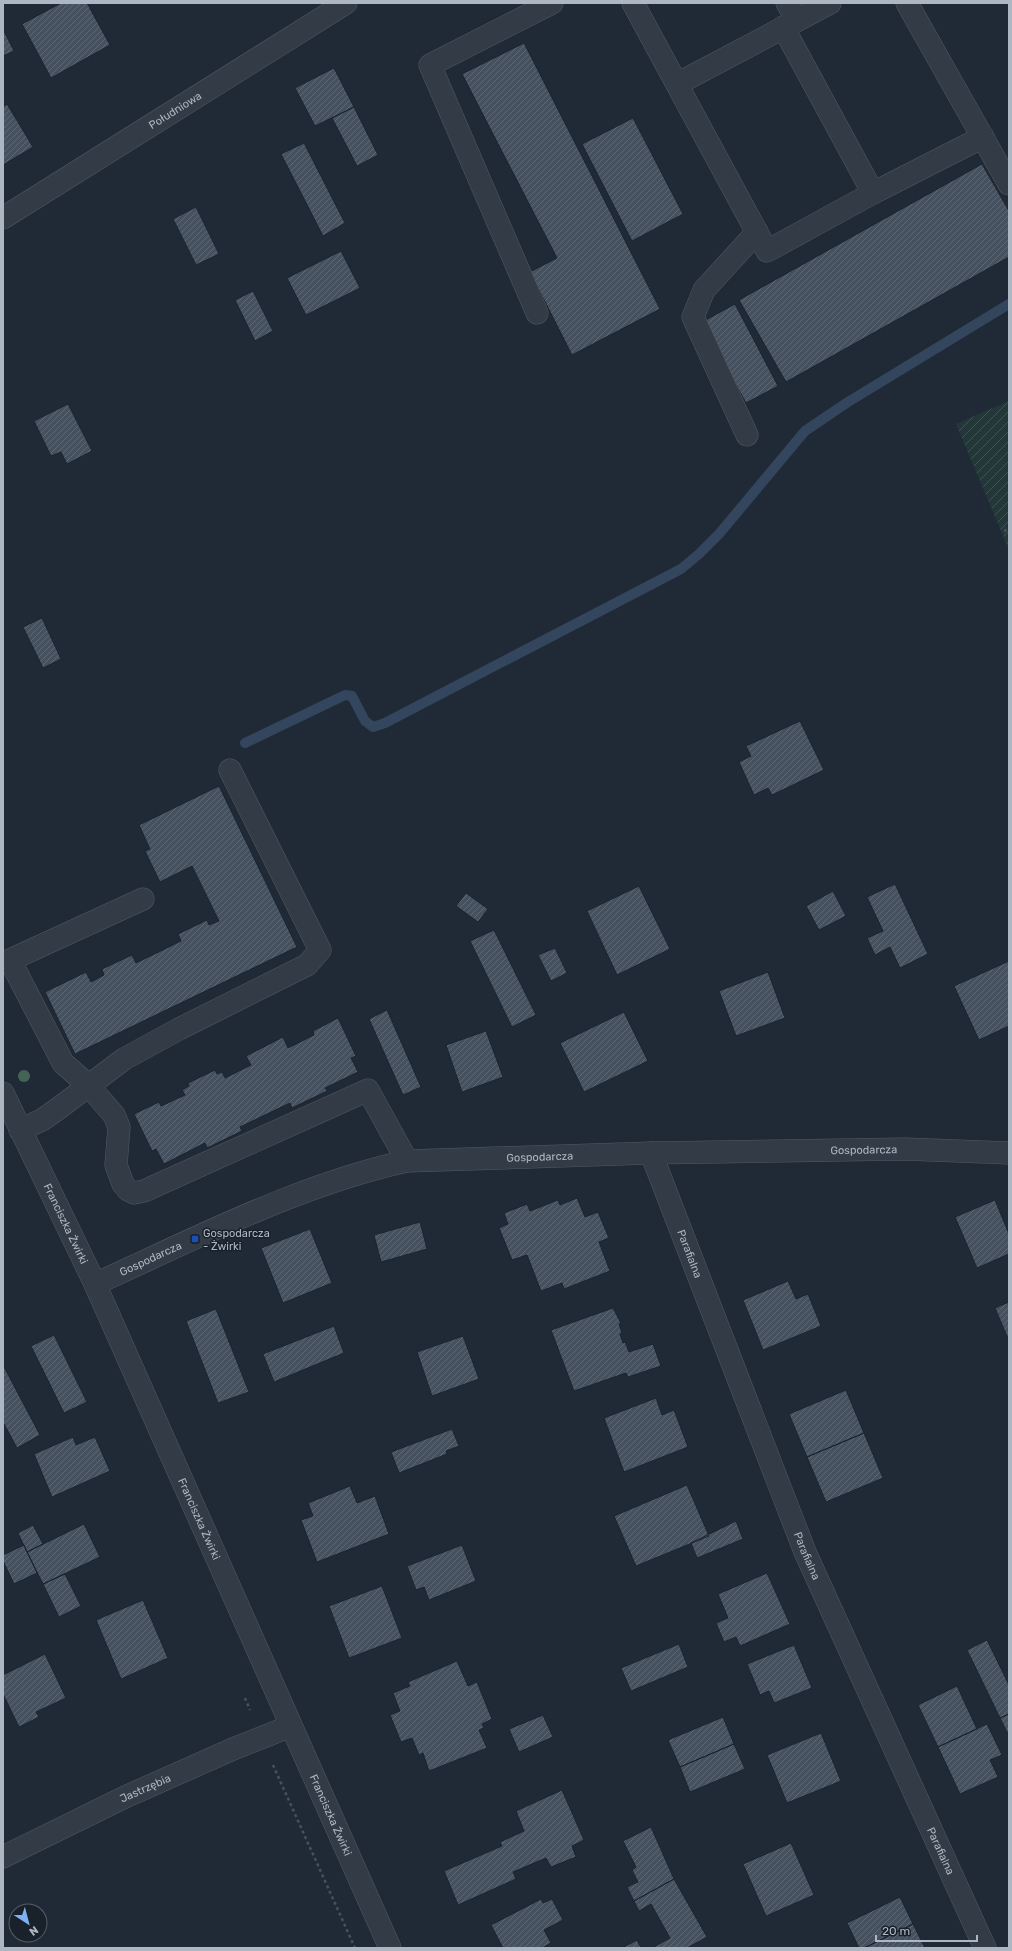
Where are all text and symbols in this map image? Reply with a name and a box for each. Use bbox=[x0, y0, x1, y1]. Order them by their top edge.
street label: Południowa bbox=[146, 89, 204, 132]
street label: Gospodarcza bbox=[830, 1143, 897, 1157]
street label: Gospodarcza bbox=[506, 1150, 574, 1165]
street label: Franciszka Żwirki bbox=[41, 1181, 90, 1266]
place label: Gospodarcza - Żwirki bbox=[203, 1227, 270, 1253]
street label: Parafialna bbox=[674, 1228, 705, 1280]
marker: Gospodarcza - Żwirki bbox=[190, 1234, 200, 1244]
street label: Gospodarcza bbox=[118, 1239, 184, 1279]
street label: Franciszka Żwirki bbox=[175, 1476, 223, 1562]
street label: Parafialna bbox=[791, 1530, 823, 1582]
street label: Jastrzębia bbox=[118, 1772, 173, 1805]
street label: Franciszka Żwirki bbox=[307, 1772, 354, 1858]
street label: Parafialna bbox=[924, 1825, 957, 1877]
north arrow bbox=[8, 1903, 48, 1943]
scale bar bbox=[876, 1917, 977, 1943]
text: N bbox=[26, 1923, 41, 1938]
text: 20 m bbox=[882, 1924, 910, 1938]

